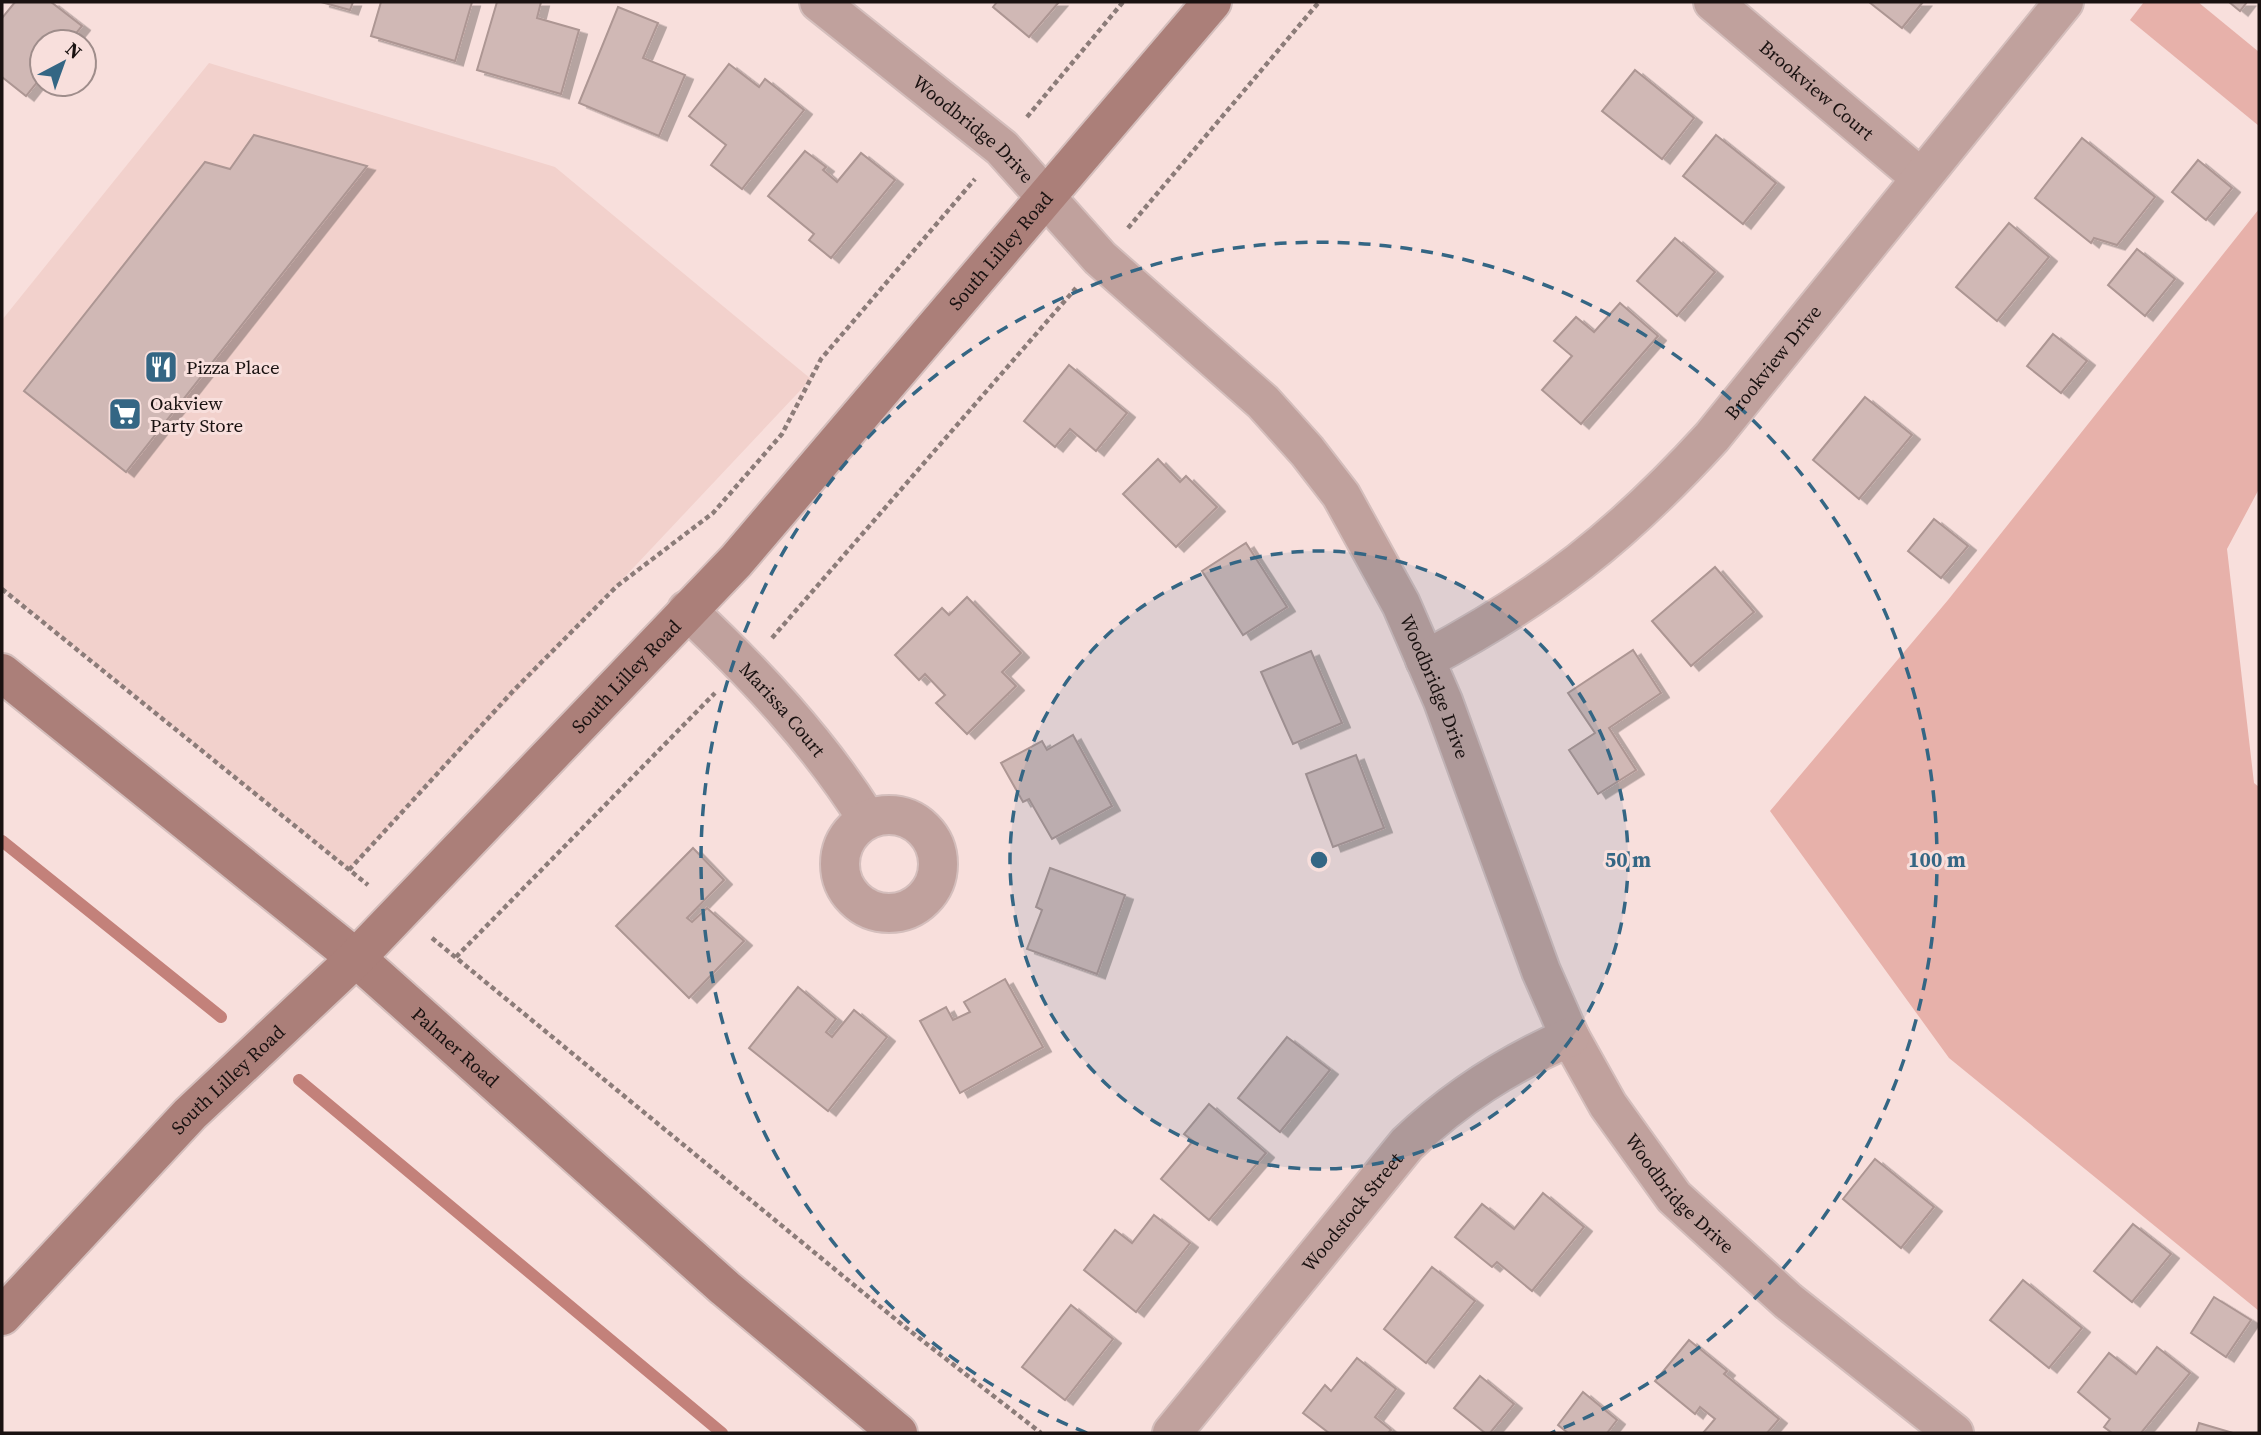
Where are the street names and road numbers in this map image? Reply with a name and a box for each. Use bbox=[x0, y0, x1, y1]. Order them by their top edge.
street label: Brookview Court bbox=[1754, 34, 1880, 146]
street label: Woodbridge Drive bbox=[907, 69, 1040, 189]
street label: South Lilley Road bbox=[942, 186, 1058, 315]
street label: Brookview Drive bbox=[1718, 299, 1827, 425]
street label: Woodbridge Drive bbox=[1394, 610, 1476, 762]
street label: South Lilley Road bbox=[565, 613, 687, 739]
street label: Marissa Court bbox=[734, 656, 832, 763]
street label: Palmer Road bbox=[406, 1001, 505, 1093]
street label: South Lilley Road bbox=[165, 1019, 290, 1140]
street label: Woodbridge Drive bbox=[1619, 1128, 1740, 1259]
street label: Woodstock Street bbox=[1295, 1146, 1409, 1277]

